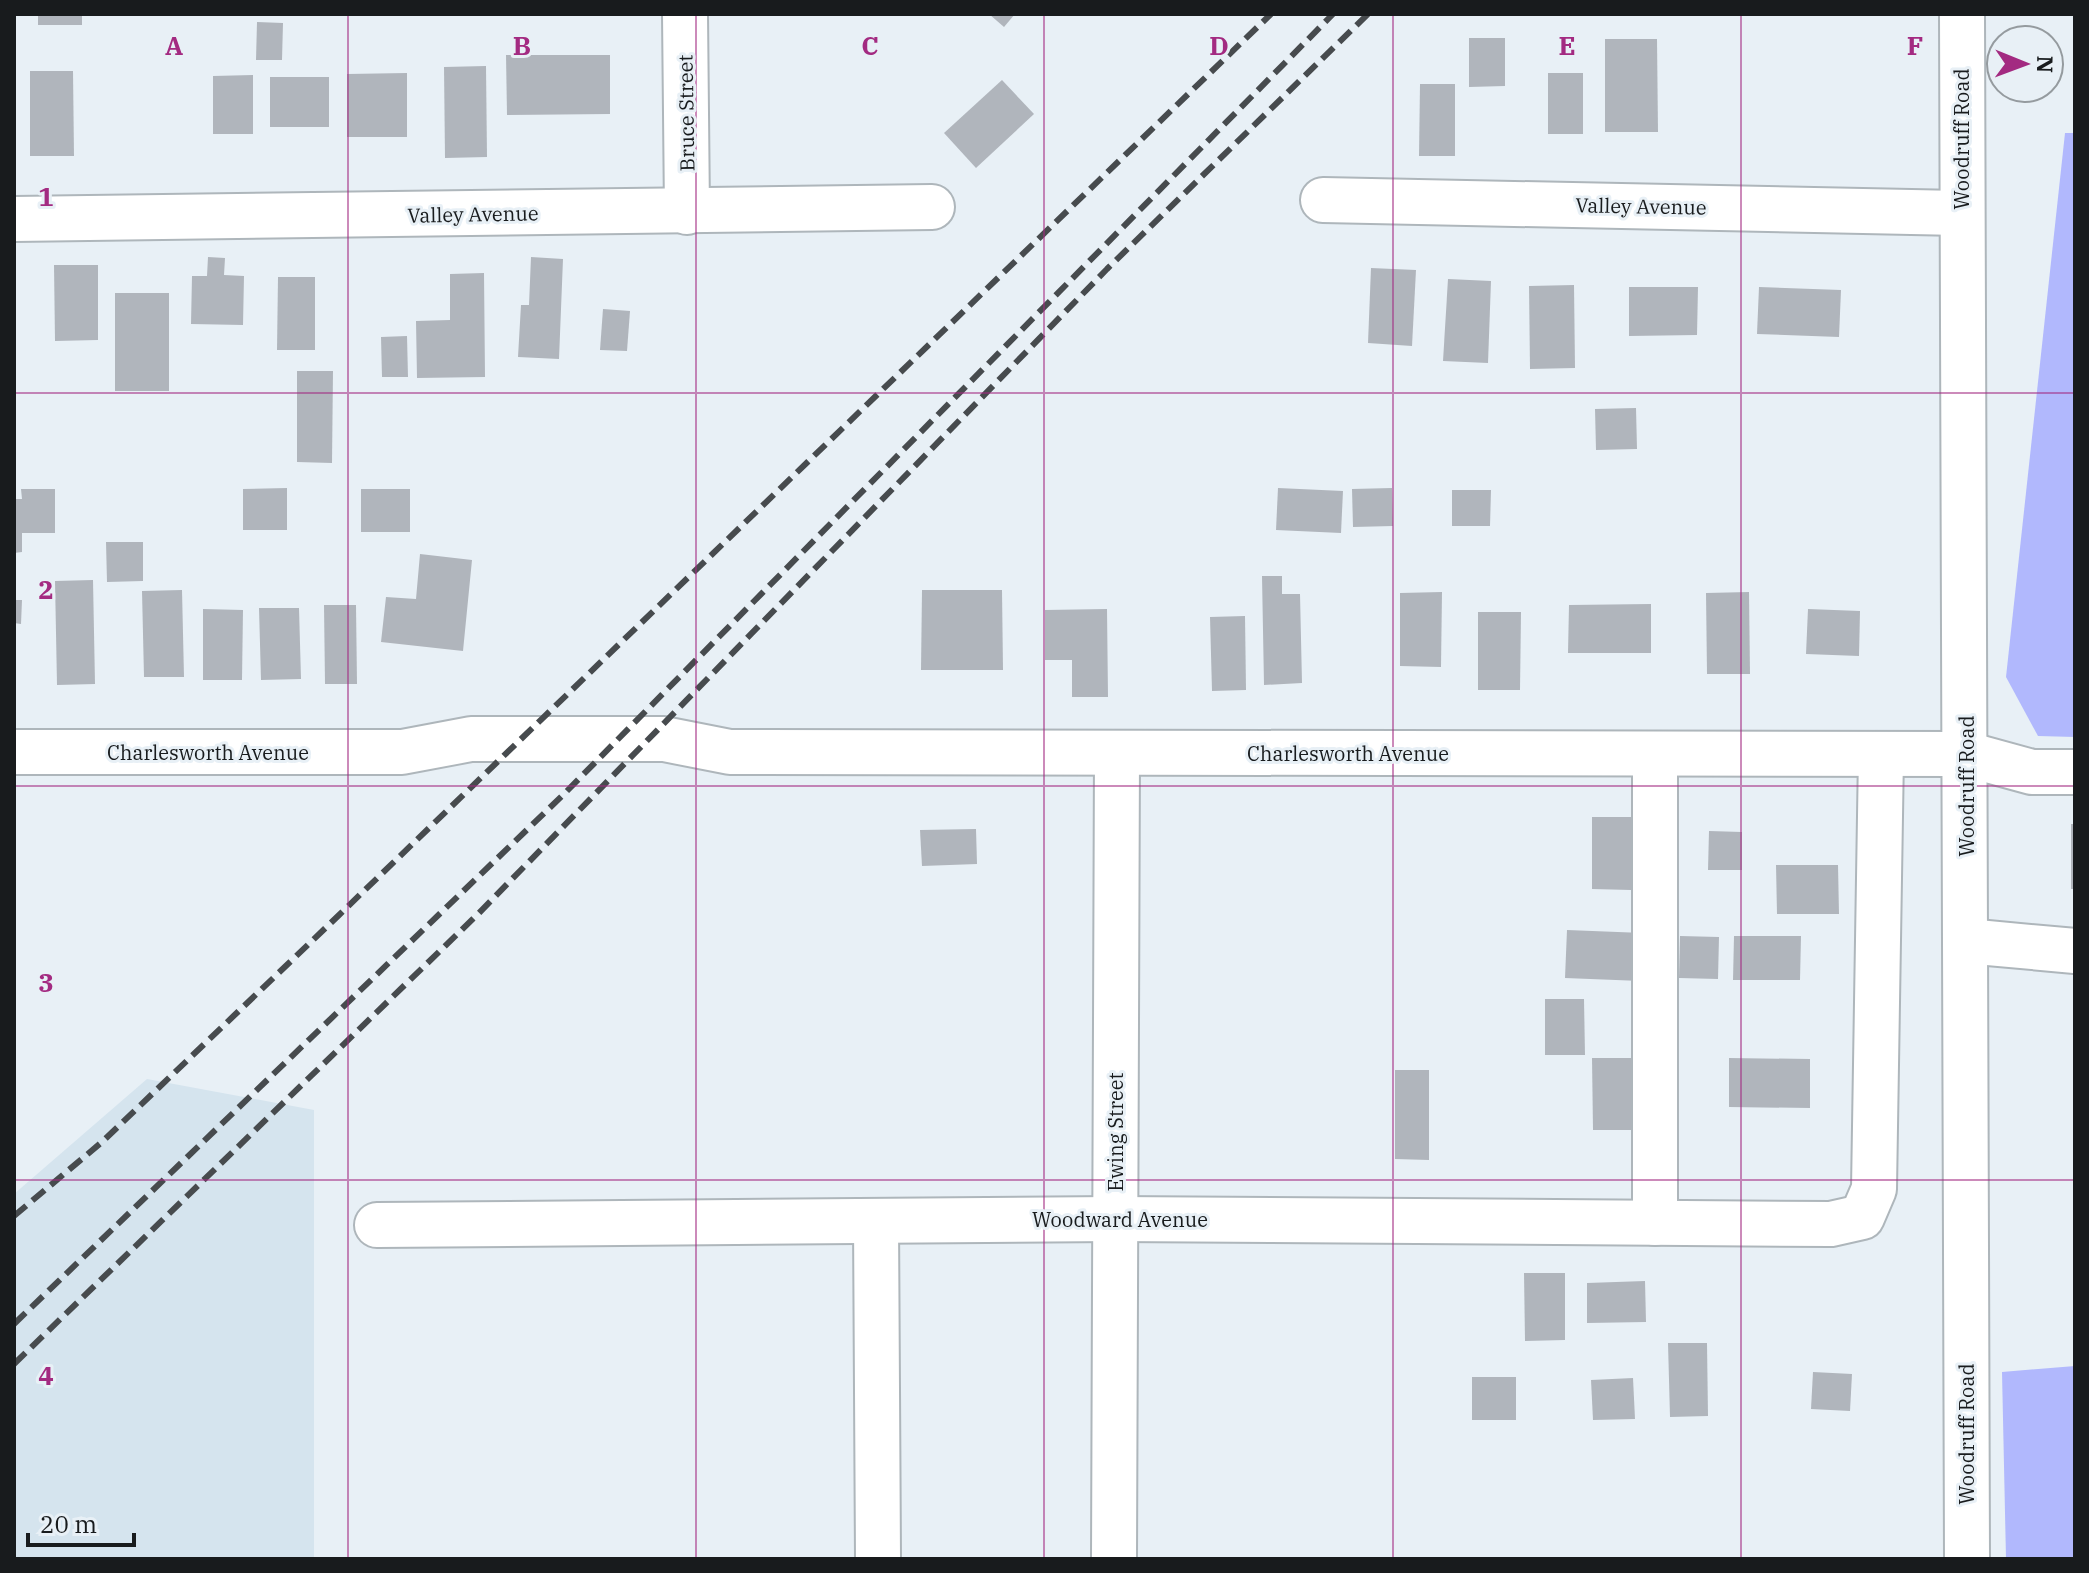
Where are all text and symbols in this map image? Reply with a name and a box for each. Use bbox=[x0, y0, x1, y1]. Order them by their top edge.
north arrow bbox=[1985, 24, 2065, 104]
text: A bbox=[165, 28, 183, 62]
text: B bbox=[513, 28, 531, 62]
text: C bbox=[861, 28, 879, 62]
text: D bbox=[1209, 28, 1229, 62]
text: E bbox=[1558, 28, 1576, 62]
text: F bbox=[1907, 28, 1923, 62]
street label: Bruce Street bbox=[671, 54, 701, 172]
text: N bbox=[2031, 55, 2060, 73]
street label: Woodruff Road bbox=[1948, 68, 1975, 210]
text: 1 bbox=[38, 179, 54, 213]
street label: Valley Avenue bbox=[1575, 191, 1707, 221]
street label: Valley Avenue bbox=[407, 199, 539, 229]
text: 2 bbox=[38, 572, 54, 606]
street label: Woodruff Road bbox=[1953, 715, 1980, 857]
street label: Charlesworth Avenue bbox=[107, 739, 309, 766]
street label: Charlesworth Avenue bbox=[1247, 740, 1449, 767]
text: 3 bbox=[38, 965, 54, 999]
street label: Ewing Street bbox=[1102, 1072, 1129, 1192]
street label: Woodward Avenue bbox=[1032, 1206, 1208, 1233]
text: 4 bbox=[38, 1358, 54, 1392]
street label: Woodruff Road bbox=[1953, 1363, 1980, 1505]
scale bar bbox=[28, 1497, 134, 1547]
text: 20 m bbox=[40, 1508, 97, 1540]

